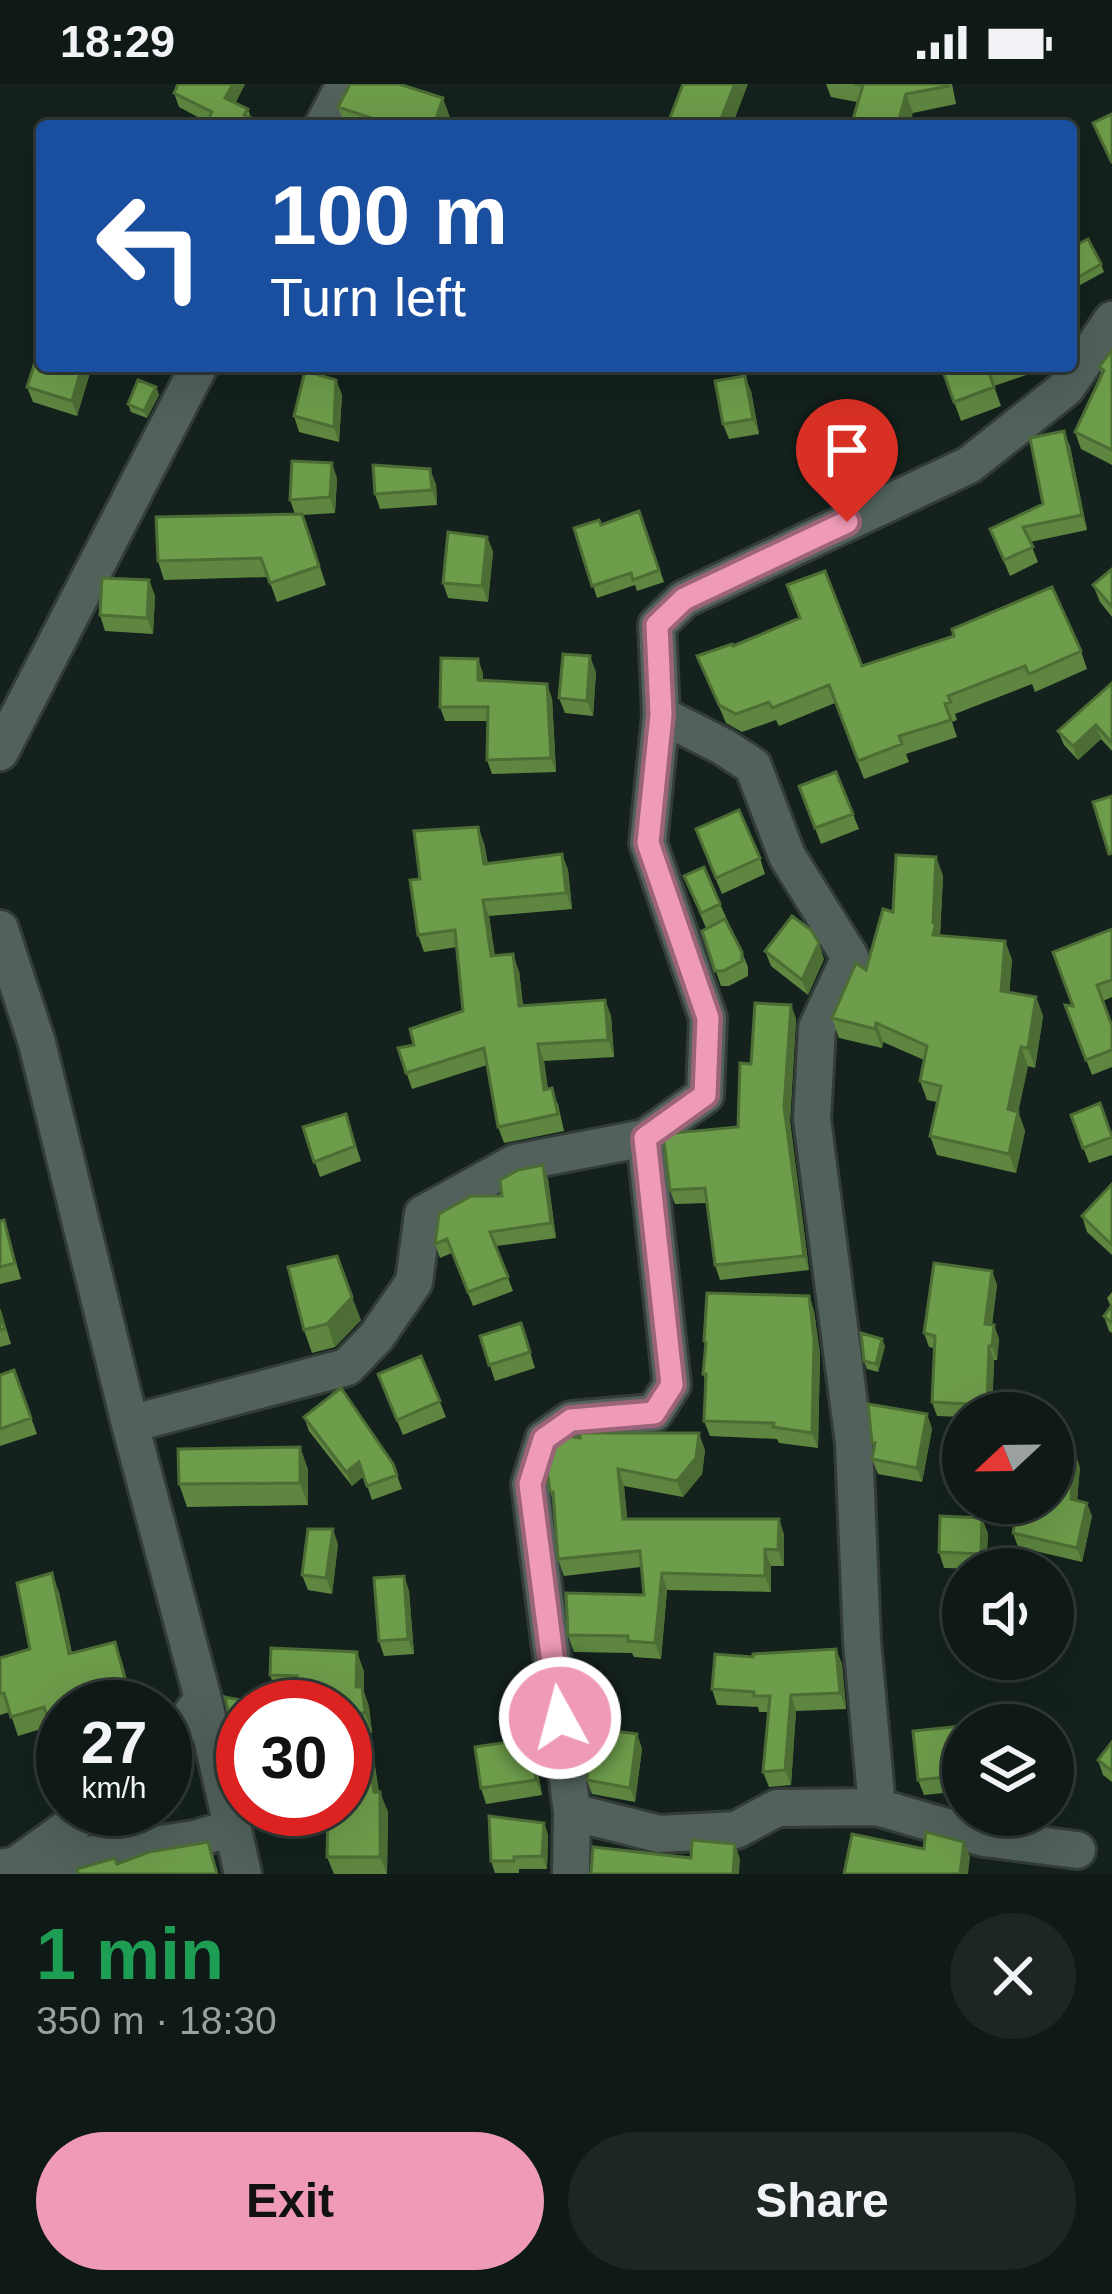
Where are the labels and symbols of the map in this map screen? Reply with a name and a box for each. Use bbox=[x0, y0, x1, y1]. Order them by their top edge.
pin bbox=[796, 399, 898, 522]
north arrow bbox=[942, 1392, 1074, 1524]
position arrow bbox=[497, 1655, 623, 1781]
speed limit sign: 30 bbox=[216, 1680, 372, 1836]

